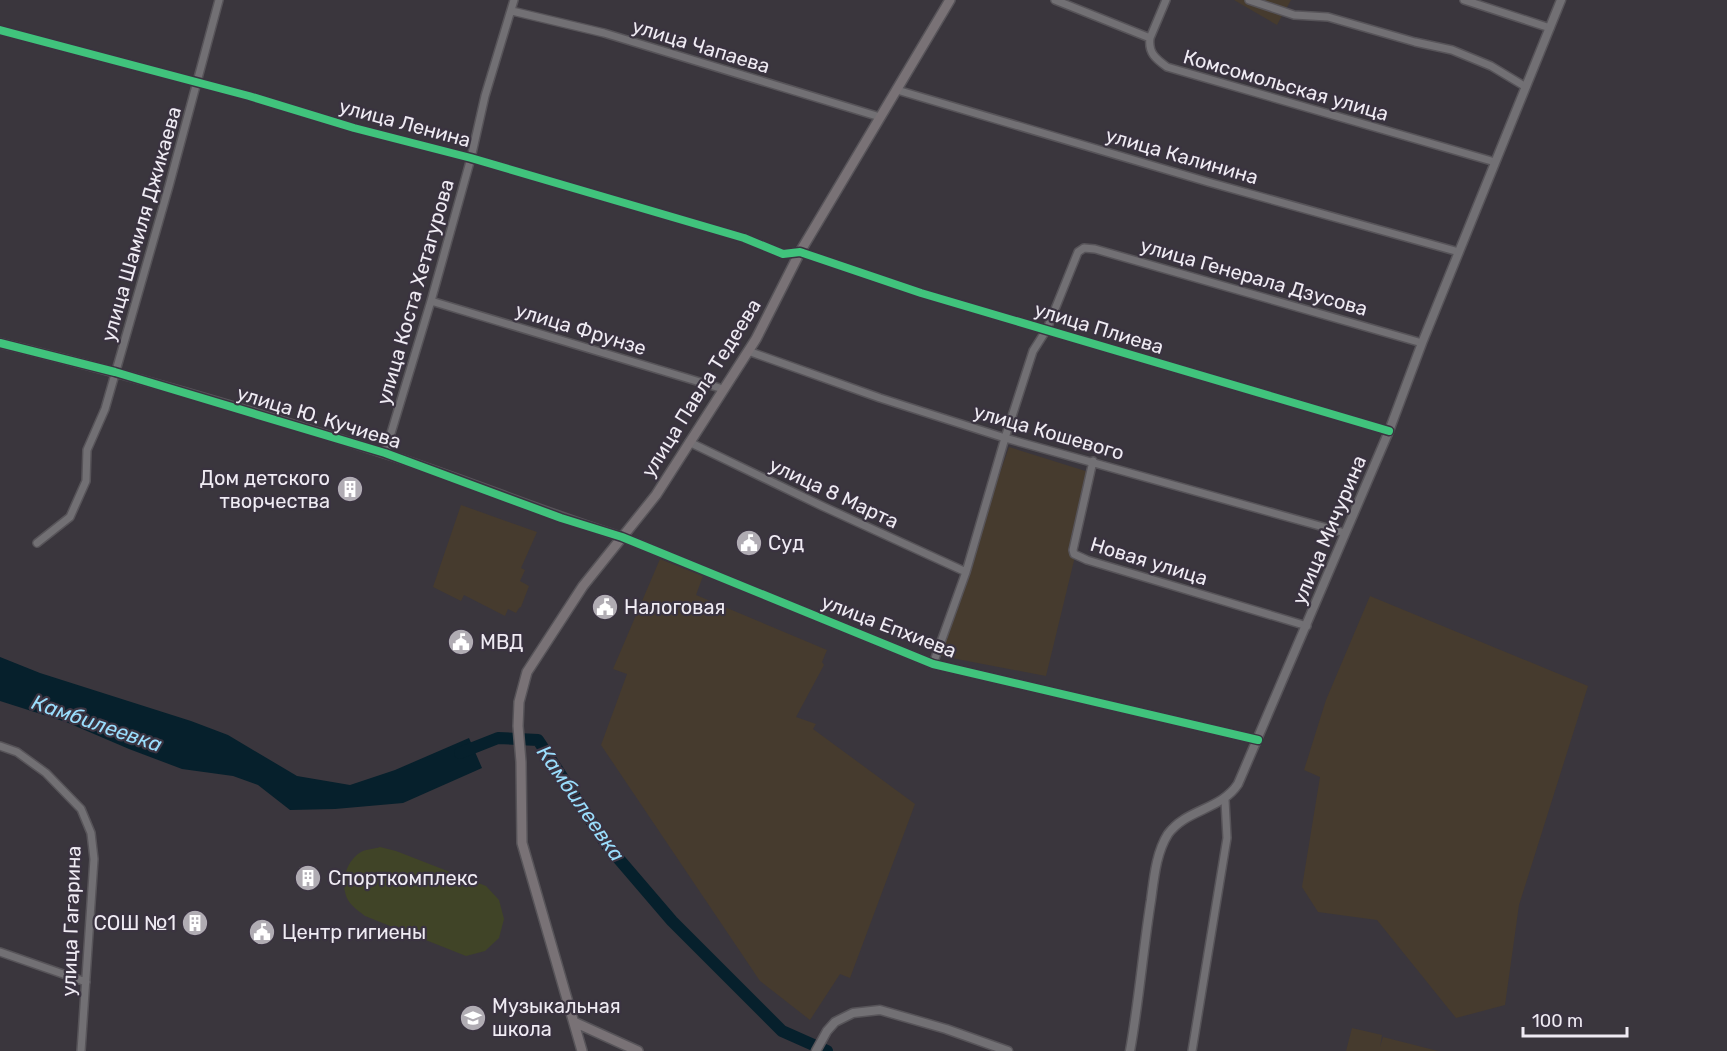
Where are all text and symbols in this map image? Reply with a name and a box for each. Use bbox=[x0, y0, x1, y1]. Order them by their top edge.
street label: улица Чапаева bbox=[629, 14, 773, 78]
street label: Комсомольская улица bbox=[1181, 44, 1391, 126]
street label: улица Ленина bbox=[337, 94, 473, 152]
street label: улица Шамиля Джикаева bbox=[96, 104, 186, 344]
street label: улица Калинина bbox=[1103, 123, 1261, 189]
street label: улица Коста Хетагурова bbox=[371, 176, 459, 408]
street label: улица Генерала Дзусова bbox=[1138, 233, 1370, 321]
street label: улица Павла Тедеева bbox=[636, 294, 766, 482]
street label: улица Плиева bbox=[1031, 297, 1167, 359]
street label: улица Фрунзе bbox=[513, 298, 649, 360]
street label: улица Ю. Кучиева bbox=[234, 381, 404, 453]
street label: улица Кошевого bbox=[971, 399, 1127, 465]
street label: улица Мичурина bbox=[1287, 452, 1371, 608]
street label: улица 8 Марта bbox=[765, 453, 903, 533]
place label: Дом детского творчества bbox=[200, 466, 330, 513]
building icon: Дом детского творчества bbox=[335, 474, 365, 504]
public building icon: Суд bbox=[734, 528, 764, 558]
place label: Суд bbox=[768, 531, 804, 555]
street label: Новая улица bbox=[1087, 532, 1211, 590]
street label: улица Епхиева bbox=[818, 589, 960, 663]
public building icon: Налоговая bbox=[590, 592, 620, 622]
place label: Налоговая bbox=[624, 595, 725, 619]
public building icon: МВД bbox=[446, 627, 476, 657]
place label: МВД bbox=[480, 630, 523, 654]
water label: Камбилеевка bbox=[29, 689, 165, 757]
water label: Камбилеевка bbox=[532, 740, 630, 866]
street label: улица Гагарина bbox=[56, 845, 86, 997]
building icon: Спорткомплекс bbox=[293, 863, 323, 893]
place label: Спорткомплекс bbox=[328, 866, 478, 890]
building icon: СОШ №1 bbox=[180, 908, 210, 938]
place label: СОШ №1 bbox=[93, 911, 176, 935]
public building icon: Центр гигиены bbox=[247, 917, 277, 947]
place label: Центр гигиены bbox=[282, 920, 426, 944]
place label: Музыкальная школа bbox=[492, 994, 621, 1041]
scale bar bbox=[1523, 1000, 1626, 1038]
school or university icon: Музыкальная школа bbox=[458, 1003, 488, 1033]
text: 100 m bbox=[1532, 1010, 1583, 1032]

